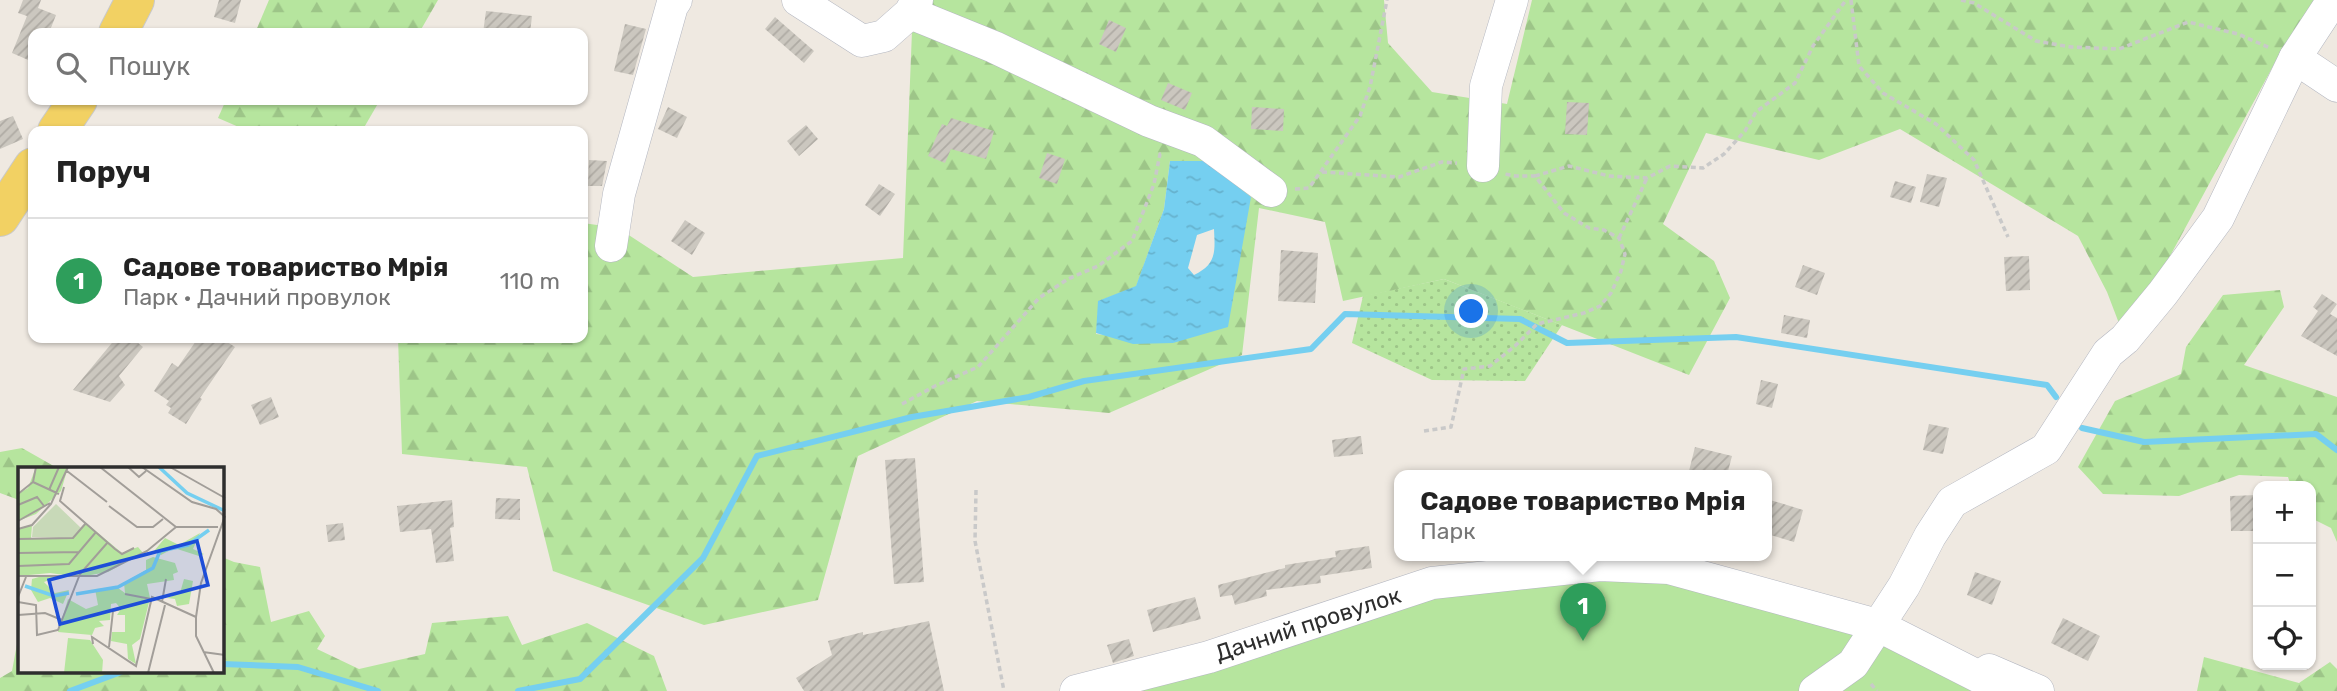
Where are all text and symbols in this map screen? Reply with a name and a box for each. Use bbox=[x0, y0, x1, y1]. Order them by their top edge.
search box bbox=[28, 28, 588, 105]
icon: search bbox=[52, 48, 90, 86]
text: Пошук bbox=[108, 51, 190, 82]
text: Поруч bbox=[56, 154, 151, 190]
text: Садове товариство Мрія bbox=[123, 252, 448, 283]
text: 1 bbox=[73, 267, 85, 295]
text: 110 m bbox=[500, 267, 560, 295]
text: Парк · Дачний провулок bbox=[123, 283, 391, 311]
your location bbox=[1454, 294, 1488, 328]
inset map bbox=[18, 467, 224, 674]
popup bbox=[1394, 470, 1772, 561]
map controls bbox=[2253, 481, 2316, 670]
button: + bbox=[2253, 481, 2316, 544]
text: Садове товариство Мрія bbox=[1420, 486, 1746, 517]
text: Парк bbox=[1420, 517, 1475, 545]
button: − bbox=[2253, 544, 2316, 607]
street label: Дачний провулок bbox=[1212, 581, 1404, 667]
pin: 1 bbox=[1560, 583, 1606, 641]
button: locate bbox=[2253, 607, 2316, 670]

